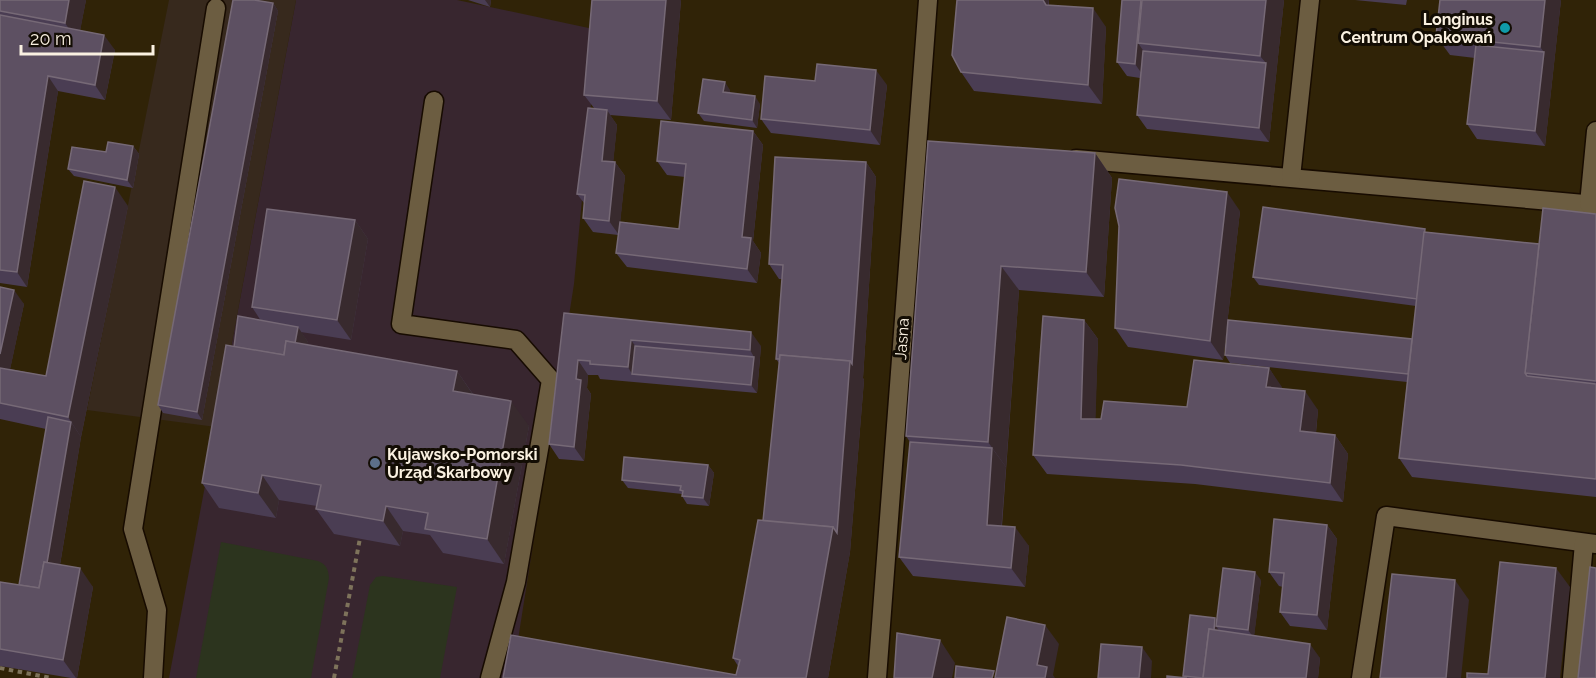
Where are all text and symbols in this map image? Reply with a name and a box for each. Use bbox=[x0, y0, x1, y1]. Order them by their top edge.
place label: Longinus Centrum Opakowań bbox=[1341, 10, 1493, 47]
scale bar bbox=[21, 18, 153, 56]
marker: Longinus Centrum Opakowań bbox=[1498, 21, 1512, 35]
text: 20 m bbox=[30, 28, 72, 49]
street label: Jasna bbox=[891, 317, 913, 361]
place label: Kujawsko-Pomorski Urząd Skarbowy bbox=[387, 445, 538, 482]
marker: Kujawsko-Pomorski Urząd Skarbowy bbox=[368, 456, 382, 470]

